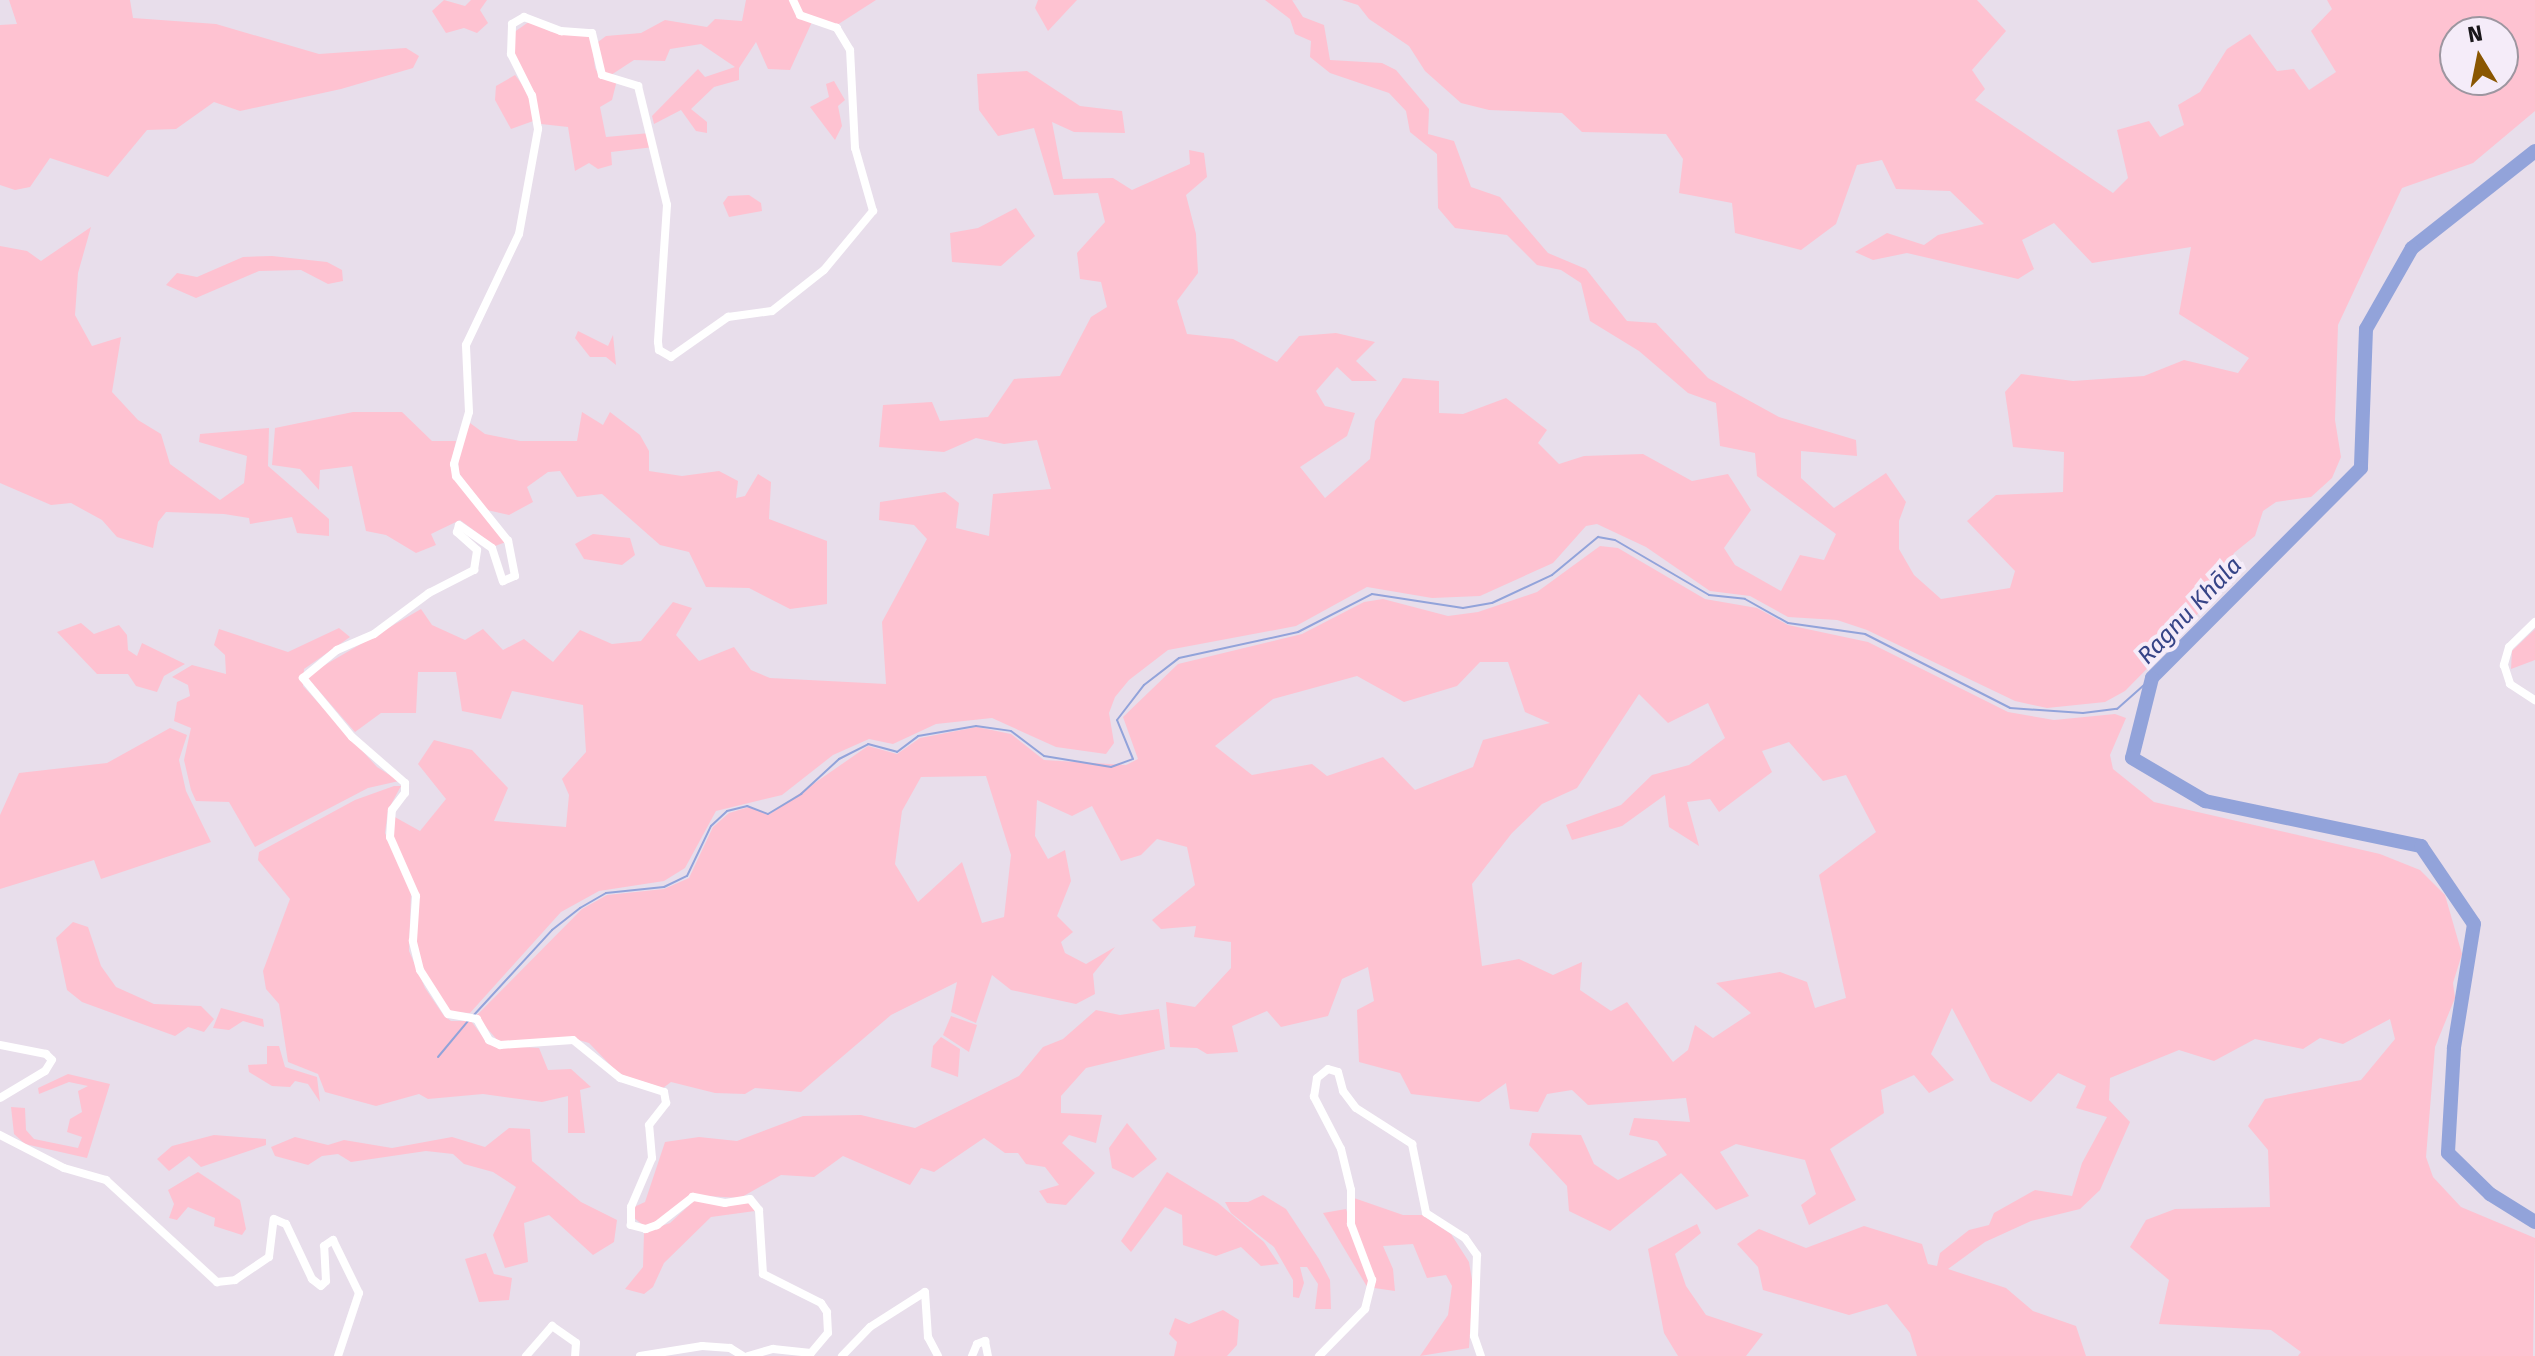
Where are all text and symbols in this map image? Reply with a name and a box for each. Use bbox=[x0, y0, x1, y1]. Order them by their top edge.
north arrow bbox=[2439, 16, 2519, 96]
text: N bbox=[2466, 19, 2485, 48]
water label: Ragnu Khāla bbox=[2132, 552, 2248, 670]

